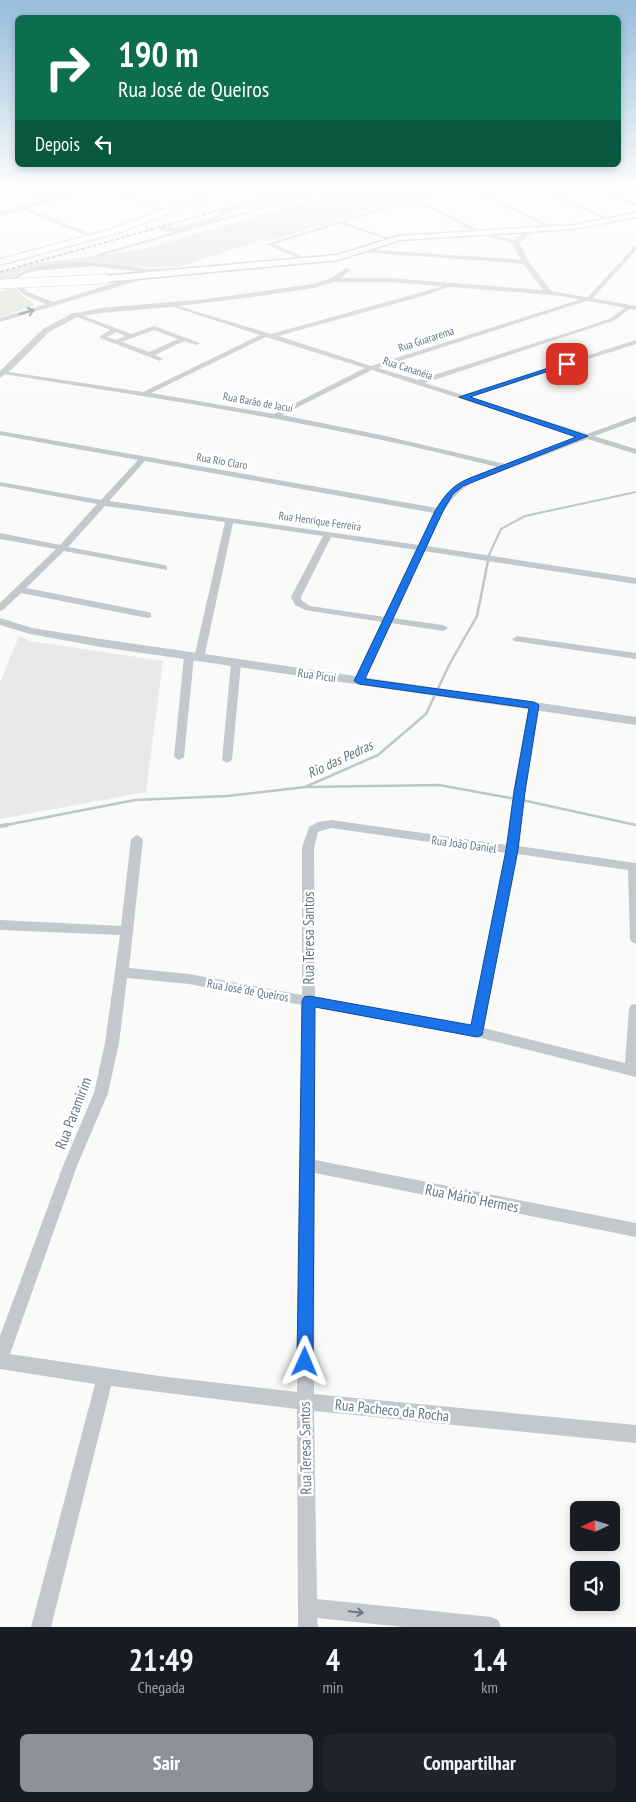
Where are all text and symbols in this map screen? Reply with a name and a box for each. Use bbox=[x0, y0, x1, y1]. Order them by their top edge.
text: 190 m bbox=[118, 31, 199, 77]
icon: right bbox=[35, 35, 100, 100]
text: Rua José de Queiros bbox=[118, 75, 269, 103]
icon: left bbox=[90, 130, 118, 158]
text: Depois bbox=[35, 132, 80, 156]
one-way arrow bbox=[19, 306, 35, 316]
street label: Rua Guararema bbox=[396, 323, 456, 355]
pin bbox=[546, 343, 588, 385]
icon: arrive bbox=[553, 350, 581, 378]
street label: Rua Cananéia bbox=[381, 353, 435, 383]
street label: Rua Barão de Jacuí bbox=[222, 389, 295, 415]
street label: Rua Rio Claro bbox=[196, 450, 249, 472]
street label: Rua Henrique Ferreira bbox=[278, 508, 362, 534]
street label: Rua Picuí bbox=[297, 665, 337, 685]
water label: Rio das Pedras bbox=[304, 736, 377, 782]
street label: Rua João Daniel bbox=[430, 832, 498, 856]
street label: Rua Teresa Santos bbox=[299, 892, 318, 984]
street label: Rua José de Queiros bbox=[206, 975, 290, 1005]
street label: Rua Paramirim bbox=[51, 1074, 95, 1152]
street label: Rua Mário Hermes bbox=[424, 1180, 520, 1216]
position arrow bbox=[278, 1335, 330, 1387]
street label: Rua Pacheco da Rocha bbox=[334, 1395, 450, 1425]
street label: Rua Teresa Santos bbox=[295, 1401, 315, 1495]
north arrow bbox=[570, 1501, 620, 1551]
map controls bbox=[570, 1501, 620, 1611]
button: sound bbox=[570, 1561, 620, 1611]
one-way arrow bbox=[348, 1607, 364, 1617]
text: 21:49 bbox=[129, 1640, 194, 1679]
text: 4 bbox=[326, 1640, 340, 1679]
text: 1.4 bbox=[472, 1640, 507, 1679]
text: Chegada bbox=[137, 1677, 185, 1697]
text: min bbox=[322, 1677, 343, 1697]
text: km bbox=[481, 1677, 498, 1697]
button: Sair bbox=[20, 1734, 313, 1792]
button: Compartilhar bbox=[323, 1734, 616, 1792]

